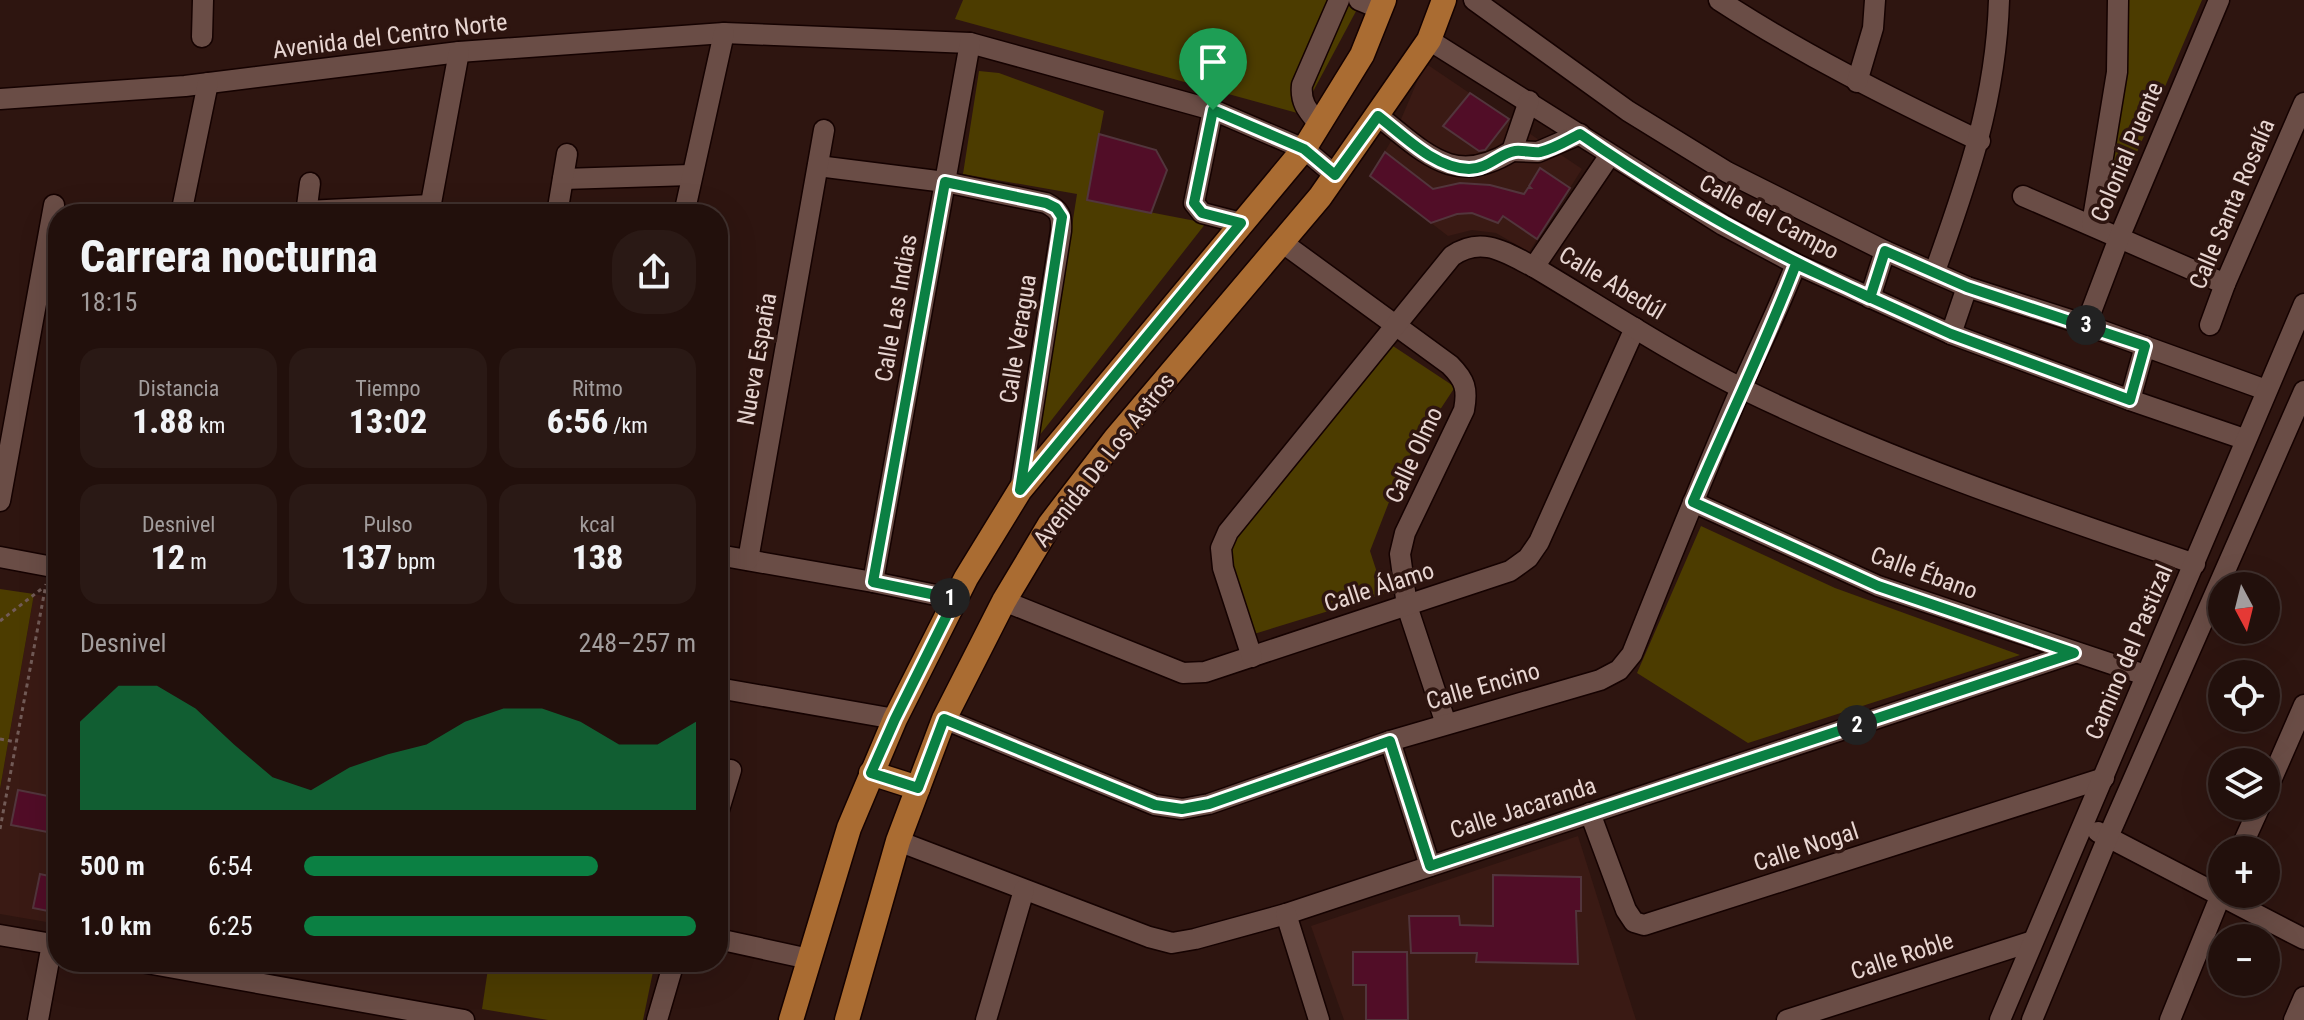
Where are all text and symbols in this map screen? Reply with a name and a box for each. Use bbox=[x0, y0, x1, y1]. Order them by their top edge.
street label: Avenida del Centro Norte bbox=[271, 8, 509, 64]
pin bbox=[1179, 28, 1247, 110]
icon: arrive bbox=[1191, 40, 1235, 84]
street label: Colonial Puente bbox=[2085, 78, 2169, 226]
street label: Calle Santa Rosalía bbox=[2183, 115, 2281, 293]
street label: Calle del Campo bbox=[1694, 168, 1844, 266]
button: share bbox=[612, 230, 696, 314]
text: Carrera nocturna bbox=[80, 231, 378, 283]
street label: Calle Las Indias bbox=[869, 232, 923, 384]
street label: Calle Abedúl bbox=[1554, 240, 1670, 326]
street label: Calle Veragua bbox=[994, 272, 1042, 406]
text: 18:15 bbox=[80, 287, 137, 317]
street label: Nueva España bbox=[732, 291, 782, 427]
pin: 3 bbox=[2066, 305, 2106, 345]
text: 3 bbox=[2080, 312, 2092, 337]
street label: Avenida De Los Astros bbox=[1027, 367, 1181, 553]
text: Distancia bbox=[138, 376, 219, 401]
text: Tiempo bbox=[355, 376, 421, 401]
text: Ritmo bbox=[572, 376, 623, 401]
text: 1.88 bbox=[132, 401, 194, 441]
text: 13:02 bbox=[349, 401, 427, 441]
text: 6:56 bbox=[547, 401, 608, 441]
street label: Calle Olmo bbox=[1380, 402, 1448, 508]
text: km bbox=[194, 413, 225, 438]
text: /km bbox=[608, 413, 648, 438]
text: Desnivel bbox=[142, 512, 215, 537]
text: Pulso bbox=[364, 512, 412, 537]
text: kcal bbox=[580, 512, 615, 537]
text: 12 bbox=[151, 537, 185, 577]
text: 137 bbox=[340, 537, 392, 577]
text: 138 bbox=[571, 537, 623, 577]
street label: Calle Ébano bbox=[1867, 541, 1981, 605]
text: m bbox=[185, 549, 207, 574]
text: bpm bbox=[392, 549, 436, 574]
street label: Calle Álamo bbox=[1321, 556, 1437, 618]
street label: Camino del Pastizal bbox=[2079, 560, 2179, 744]
north arrow bbox=[2208, 572, 2280, 644]
map controls bbox=[2208, 572, 2280, 996]
pin: 1 bbox=[930, 578, 970, 618]
text: 1 bbox=[944, 585, 956, 610]
text: Desnivel bbox=[80, 628, 167, 658]
text: 248–257 m bbox=[579, 628, 696, 658]
street label: Calle Encino bbox=[1423, 656, 1543, 716]
button: locate bbox=[2208, 660, 2280, 732]
pin: 2 bbox=[1837, 705, 1877, 745]
text: 2 bbox=[1851, 712, 1863, 737]
button: layers bbox=[2208, 748, 2280, 820]
street label: Calle Jacaranda bbox=[1446, 771, 1600, 845]
street label: Calle Nogal bbox=[1750, 817, 1862, 877]
button: + bbox=[2208, 836, 2280, 908]
text: 500 m bbox=[80, 851, 145, 881]
text: 6:54 bbox=[208, 851, 253, 881]
text: 1.0 km bbox=[80, 911, 152, 941]
text: 6:25 bbox=[208, 911, 253, 941]
button: − bbox=[2208, 924, 2280, 996]
street label: Calle Roble bbox=[1847, 926, 1957, 986]

